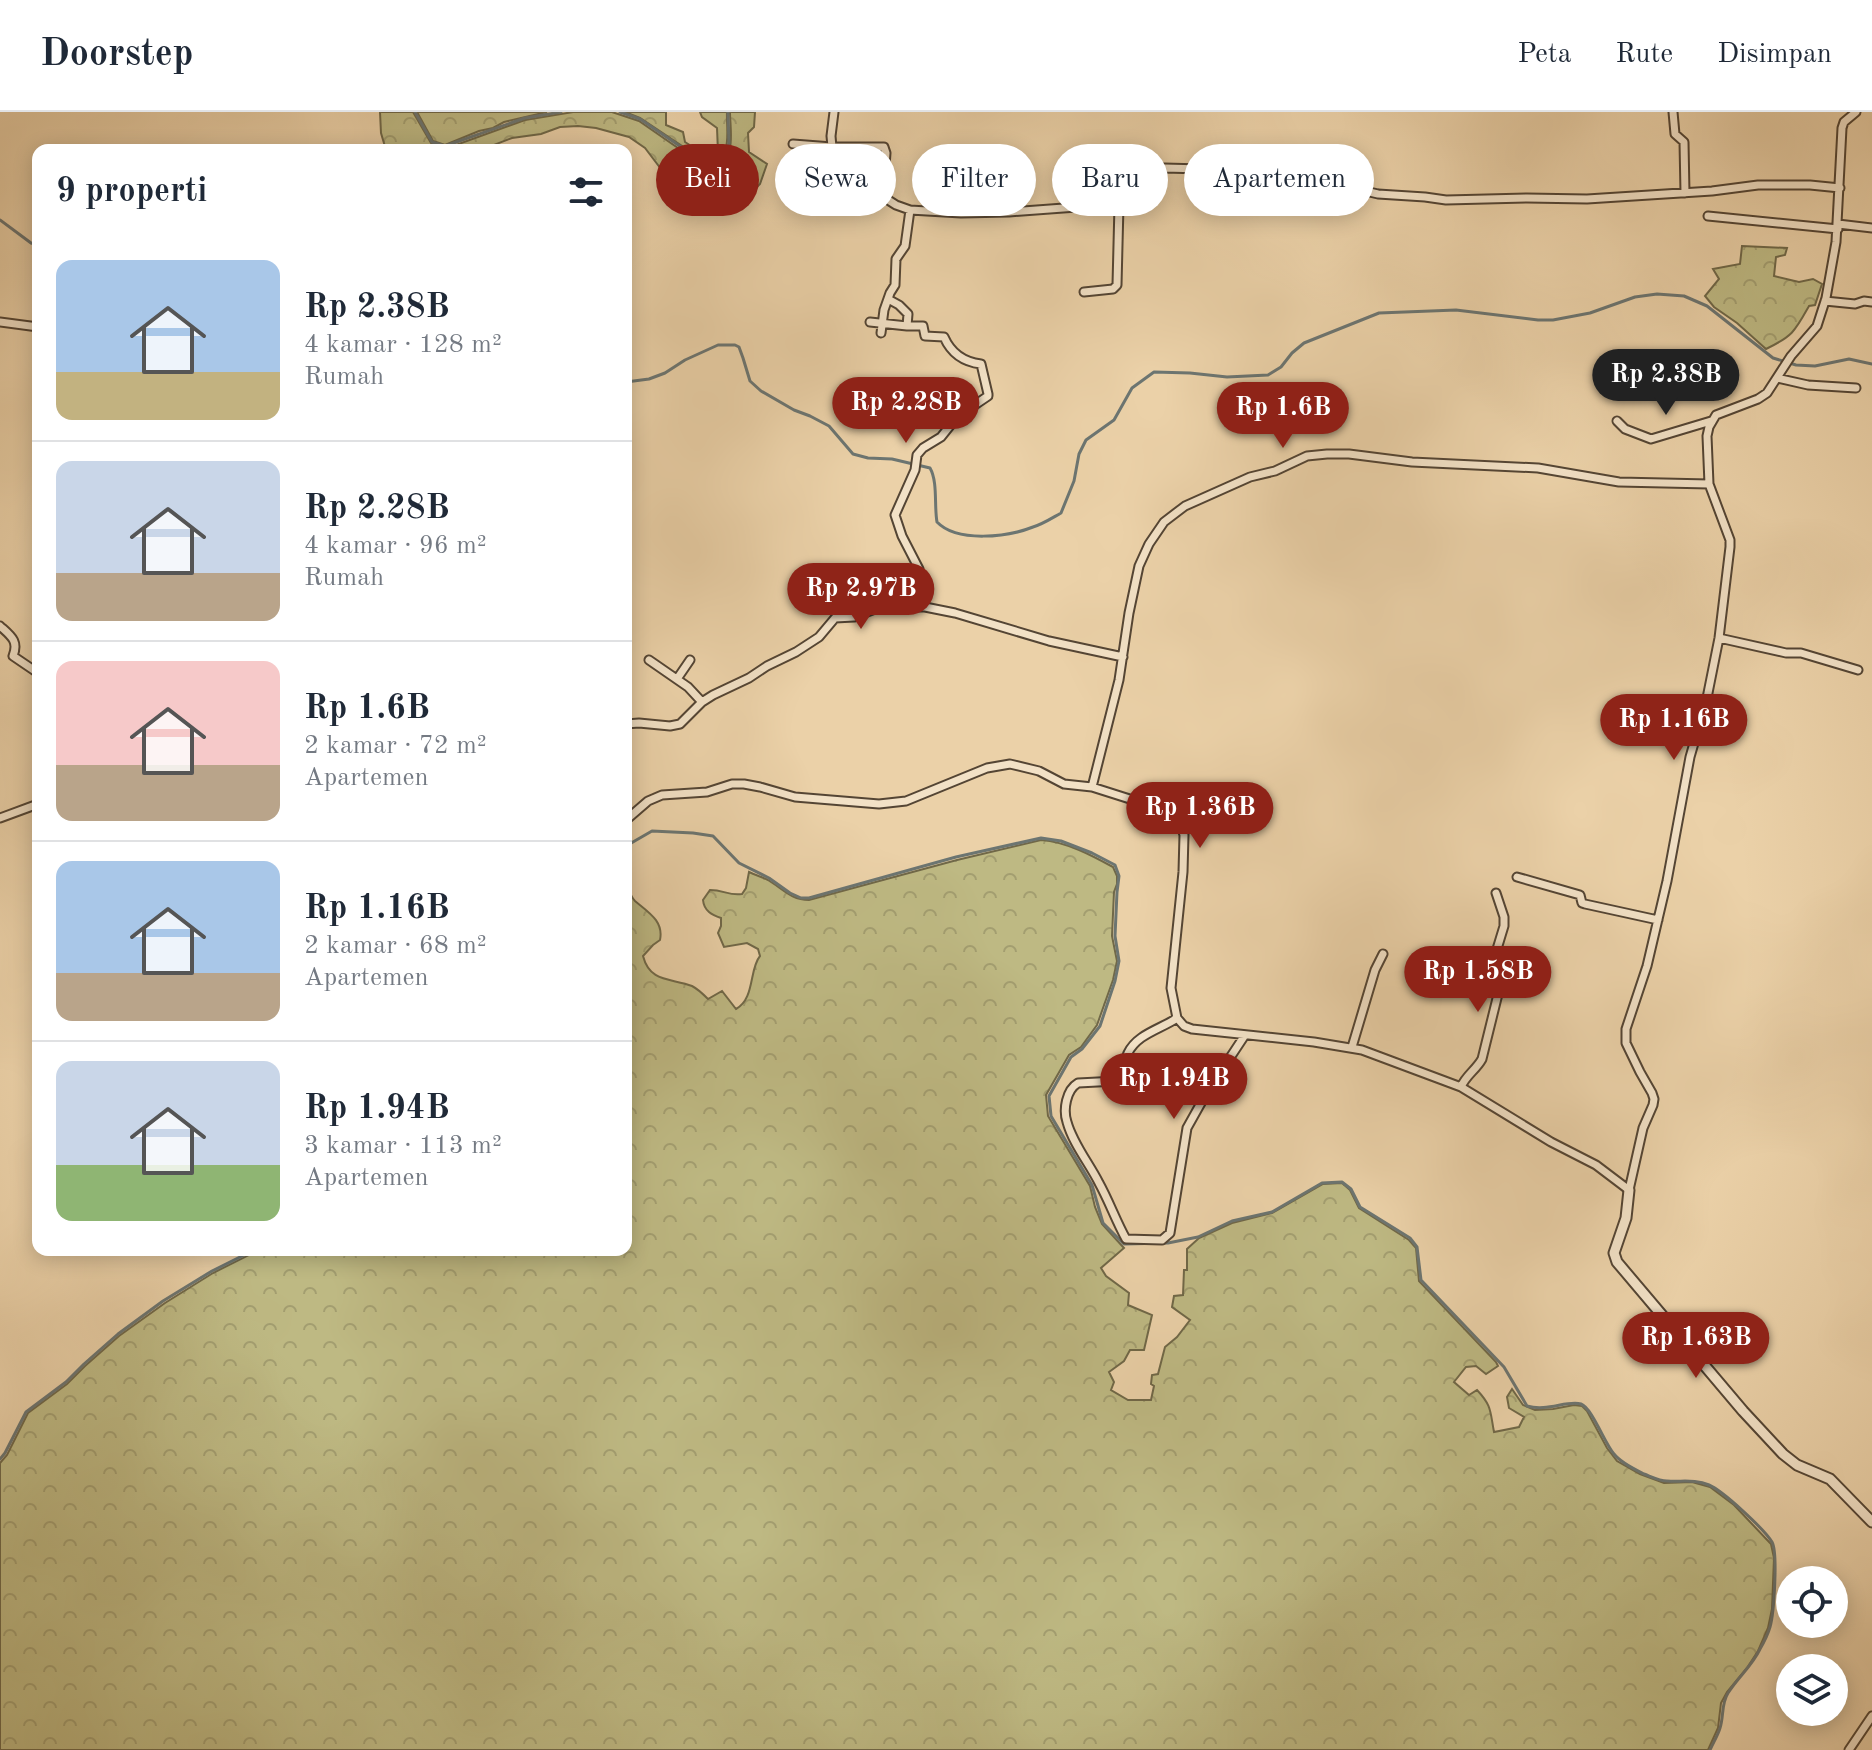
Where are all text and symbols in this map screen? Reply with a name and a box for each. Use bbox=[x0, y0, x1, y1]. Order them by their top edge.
text: Doorstep bbox=[40, 36, 193, 74]
text: Peta bbox=[1517, 41, 1572, 69]
text: Rute bbox=[1616, 41, 1673, 69]
text: Disimpan bbox=[1717, 41, 1832, 69]
chip: Beli bbox=[656, 144, 759, 216]
chip: Sewa bbox=[775, 144, 896, 216]
chip: Filter bbox=[912, 144, 1036, 216]
chip: Baru bbox=[1052, 144, 1168, 216]
chip: Apartemen bbox=[1184, 144, 1374, 216]
icon: filters bbox=[564, 170, 608, 214]
text: 9 properti bbox=[56, 175, 207, 209]
text: Rp 2.38B bbox=[304, 291, 450, 325]
icon: home bbox=[120, 292, 216, 388]
text: 4 kamar · 128 m² bbox=[304, 332, 502, 358]
pin: Rp 2.38B bbox=[1583, 349, 1749, 417]
text: Rp 2.38B bbox=[1610, 362, 1722, 388]
text: Rumah bbox=[304, 364, 384, 390]
pin: Rp 2.28B bbox=[823, 377, 989, 445]
pin: Rp 1.6B bbox=[1209, 382, 1357, 450]
text: Rp 2.28B bbox=[850, 390, 962, 416]
text: Rp 1.6B bbox=[1235, 395, 1331, 421]
text: Rp 2.28B bbox=[304, 492, 450, 526]
icon: home bbox=[120, 493, 216, 589]
text: 4 kamar · 96 m² bbox=[304, 533, 487, 559]
pin: Rp 2.97B bbox=[778, 563, 944, 631]
text: Rumah bbox=[304, 565, 384, 591]
text: Rp 2.97B bbox=[805, 576, 917, 602]
text: Rp 1.6B bbox=[304, 692, 430, 726]
icon: home bbox=[120, 693, 216, 789]
pin: Rp 1.16B bbox=[1591, 694, 1757, 762]
text: Rp 1.16B bbox=[1618, 707, 1730, 733]
text: 2 kamar · 72 m² bbox=[304, 733, 487, 759]
text: Apartemen bbox=[304, 765, 429, 791]
pin: Rp 1.36B bbox=[1117, 782, 1283, 850]
text: Rp 1.36B bbox=[1144, 795, 1256, 821]
text: Rp 1.16B bbox=[304, 892, 450, 926]
icon: home bbox=[120, 893, 216, 989]
text: 2 kamar · 68 m² bbox=[304, 933, 487, 959]
pin: Rp 1.58B bbox=[1395, 946, 1561, 1014]
text: Rp 1.58B bbox=[1422, 959, 1534, 985]
text: Apartemen bbox=[304, 965, 429, 991]
pin: Rp 1.94B bbox=[1091, 1053, 1257, 1121]
text: Rp 1.94B bbox=[1118, 1066, 1230, 1092]
text: Rp 1.94B bbox=[304, 1092, 450, 1126]
icon: home bbox=[120, 1093, 216, 1189]
text: 3 kamar · 113 m² bbox=[304, 1133, 502, 1159]
text: Apartemen bbox=[304, 1165, 429, 1191]
pin: Rp 1.63B bbox=[1613, 1312, 1779, 1380]
text: Rp 1.63B bbox=[1640, 1325, 1752, 1351]
map controls bbox=[1776, 1566, 1848, 1726]
button: locate bbox=[1776, 1566, 1848, 1638]
button: layers bbox=[1776, 1654, 1848, 1726]

